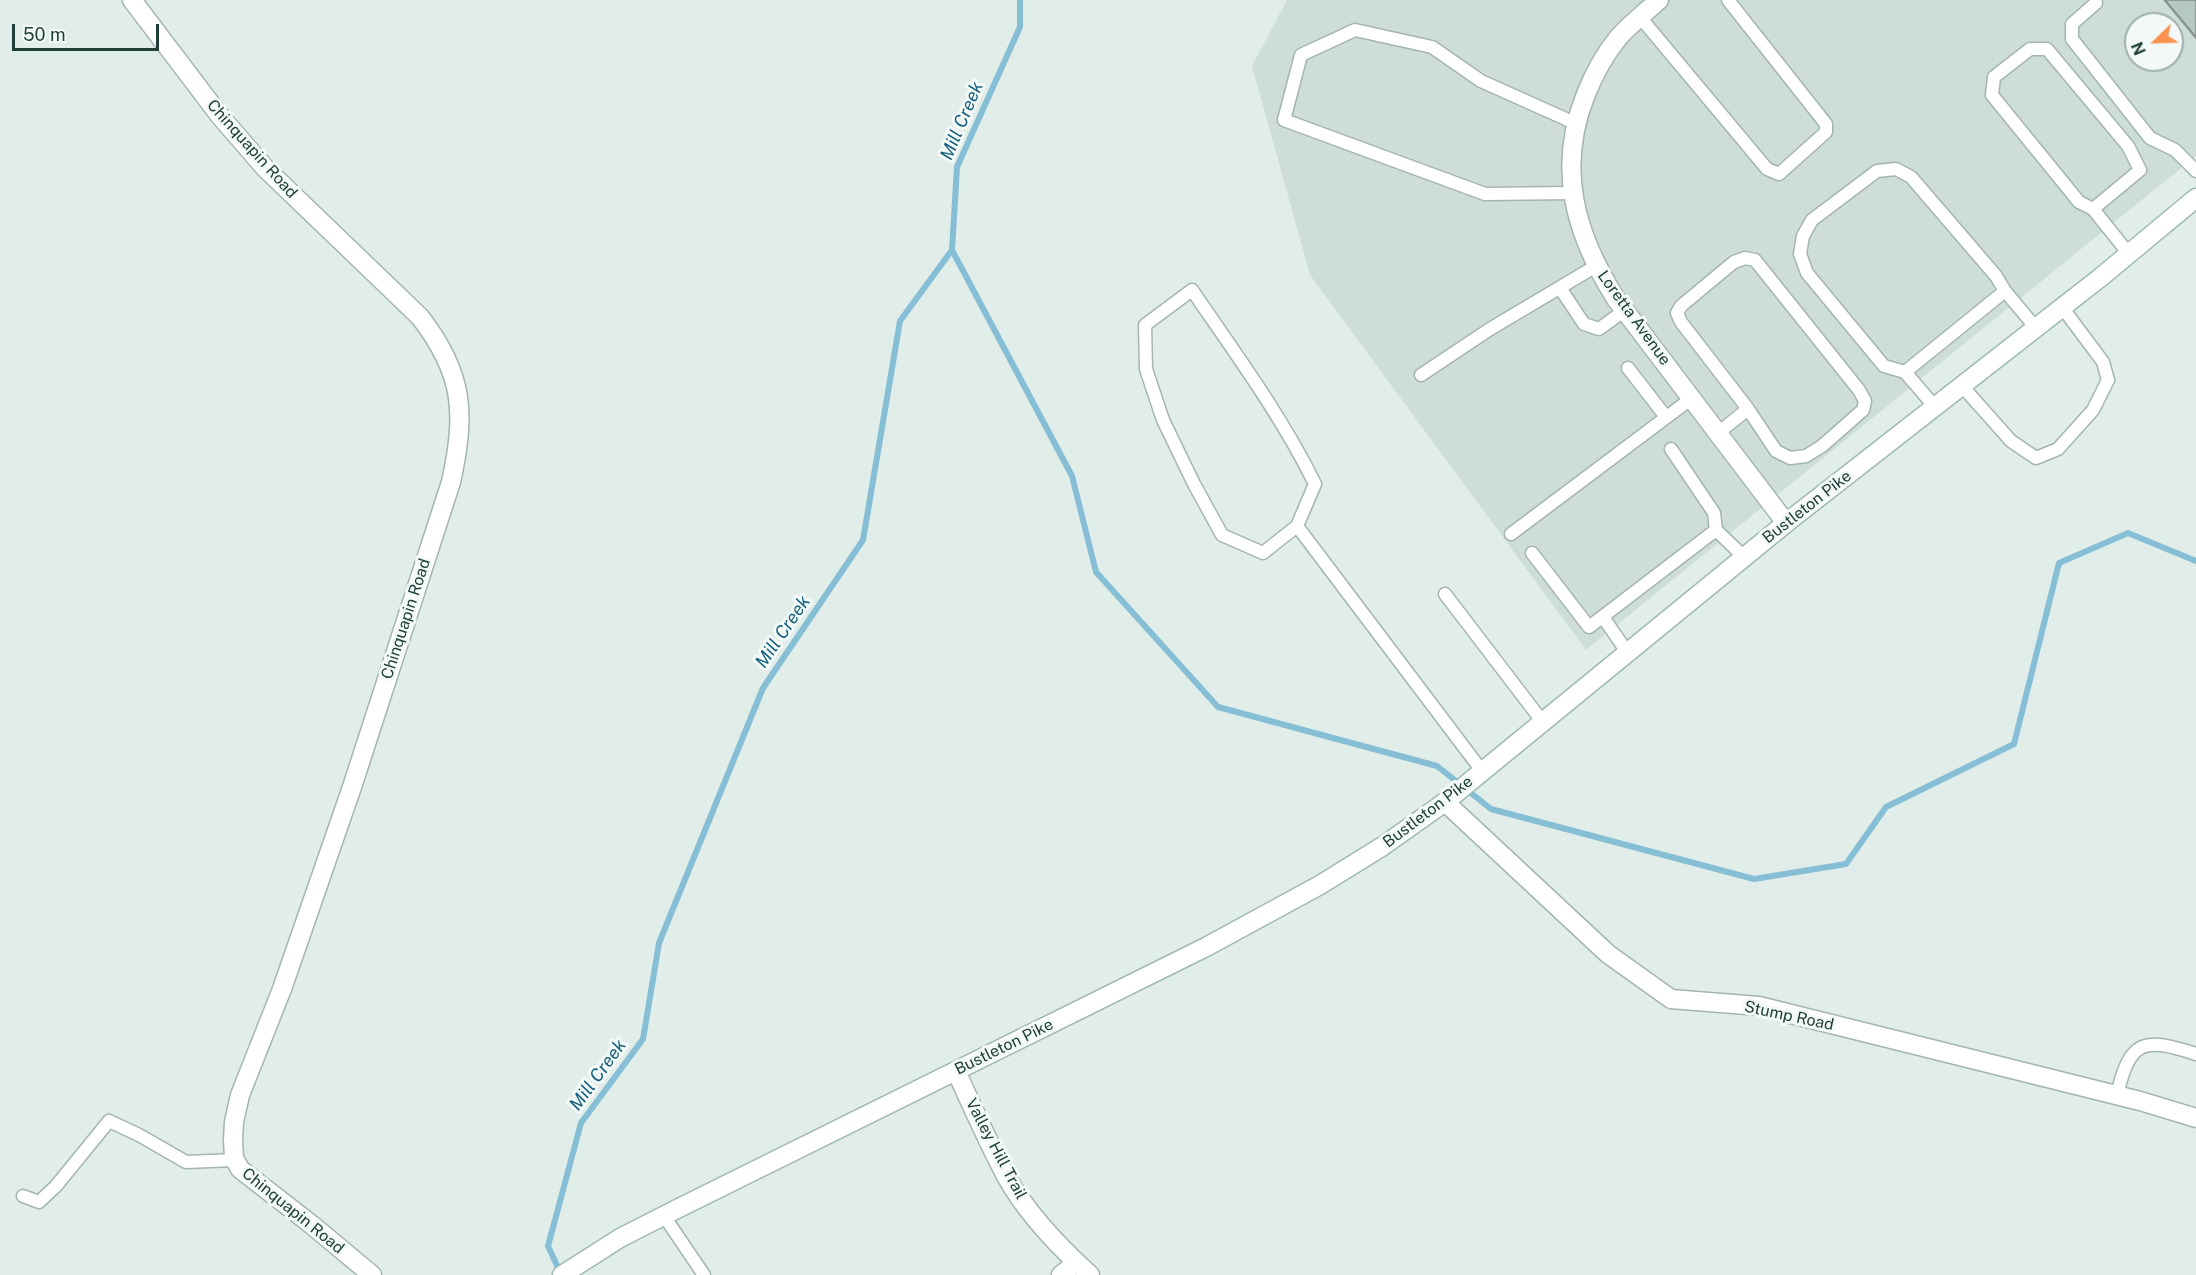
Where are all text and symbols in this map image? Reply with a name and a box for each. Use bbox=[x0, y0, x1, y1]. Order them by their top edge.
scale bar bbox=[15, 12, 162, 50]
north arrow bbox=[2124, 12, 2184, 72]
text: 50 m bbox=[23, 24, 66, 45]
text: N bbox=[2128, 39, 2150, 58]
water label: Mill Creek bbox=[936, 79, 988, 163]
street label: Chinquapin Road bbox=[203, 96, 301, 202]
street label: Loretta Avenue bbox=[1593, 267, 1675, 369]
street label: Bustleton Pike bbox=[1759, 466, 1855, 548]
street label: Chinquapin Road bbox=[377, 556, 435, 682]
water label: Mill Creek bbox=[751, 592, 815, 672]
street label: Bustleton Pike bbox=[1379, 772, 1477, 852]
street label: Stump Road bbox=[1742, 997, 1836, 1035]
street label: Bustleton Pike bbox=[952, 1015, 1056, 1079]
water label: Mill Creek bbox=[565, 1035, 631, 1115]
street label: Valley Hill Trail bbox=[961, 1095, 1031, 1203]
street label: Chinquapin Road bbox=[238, 1164, 348, 1258]

